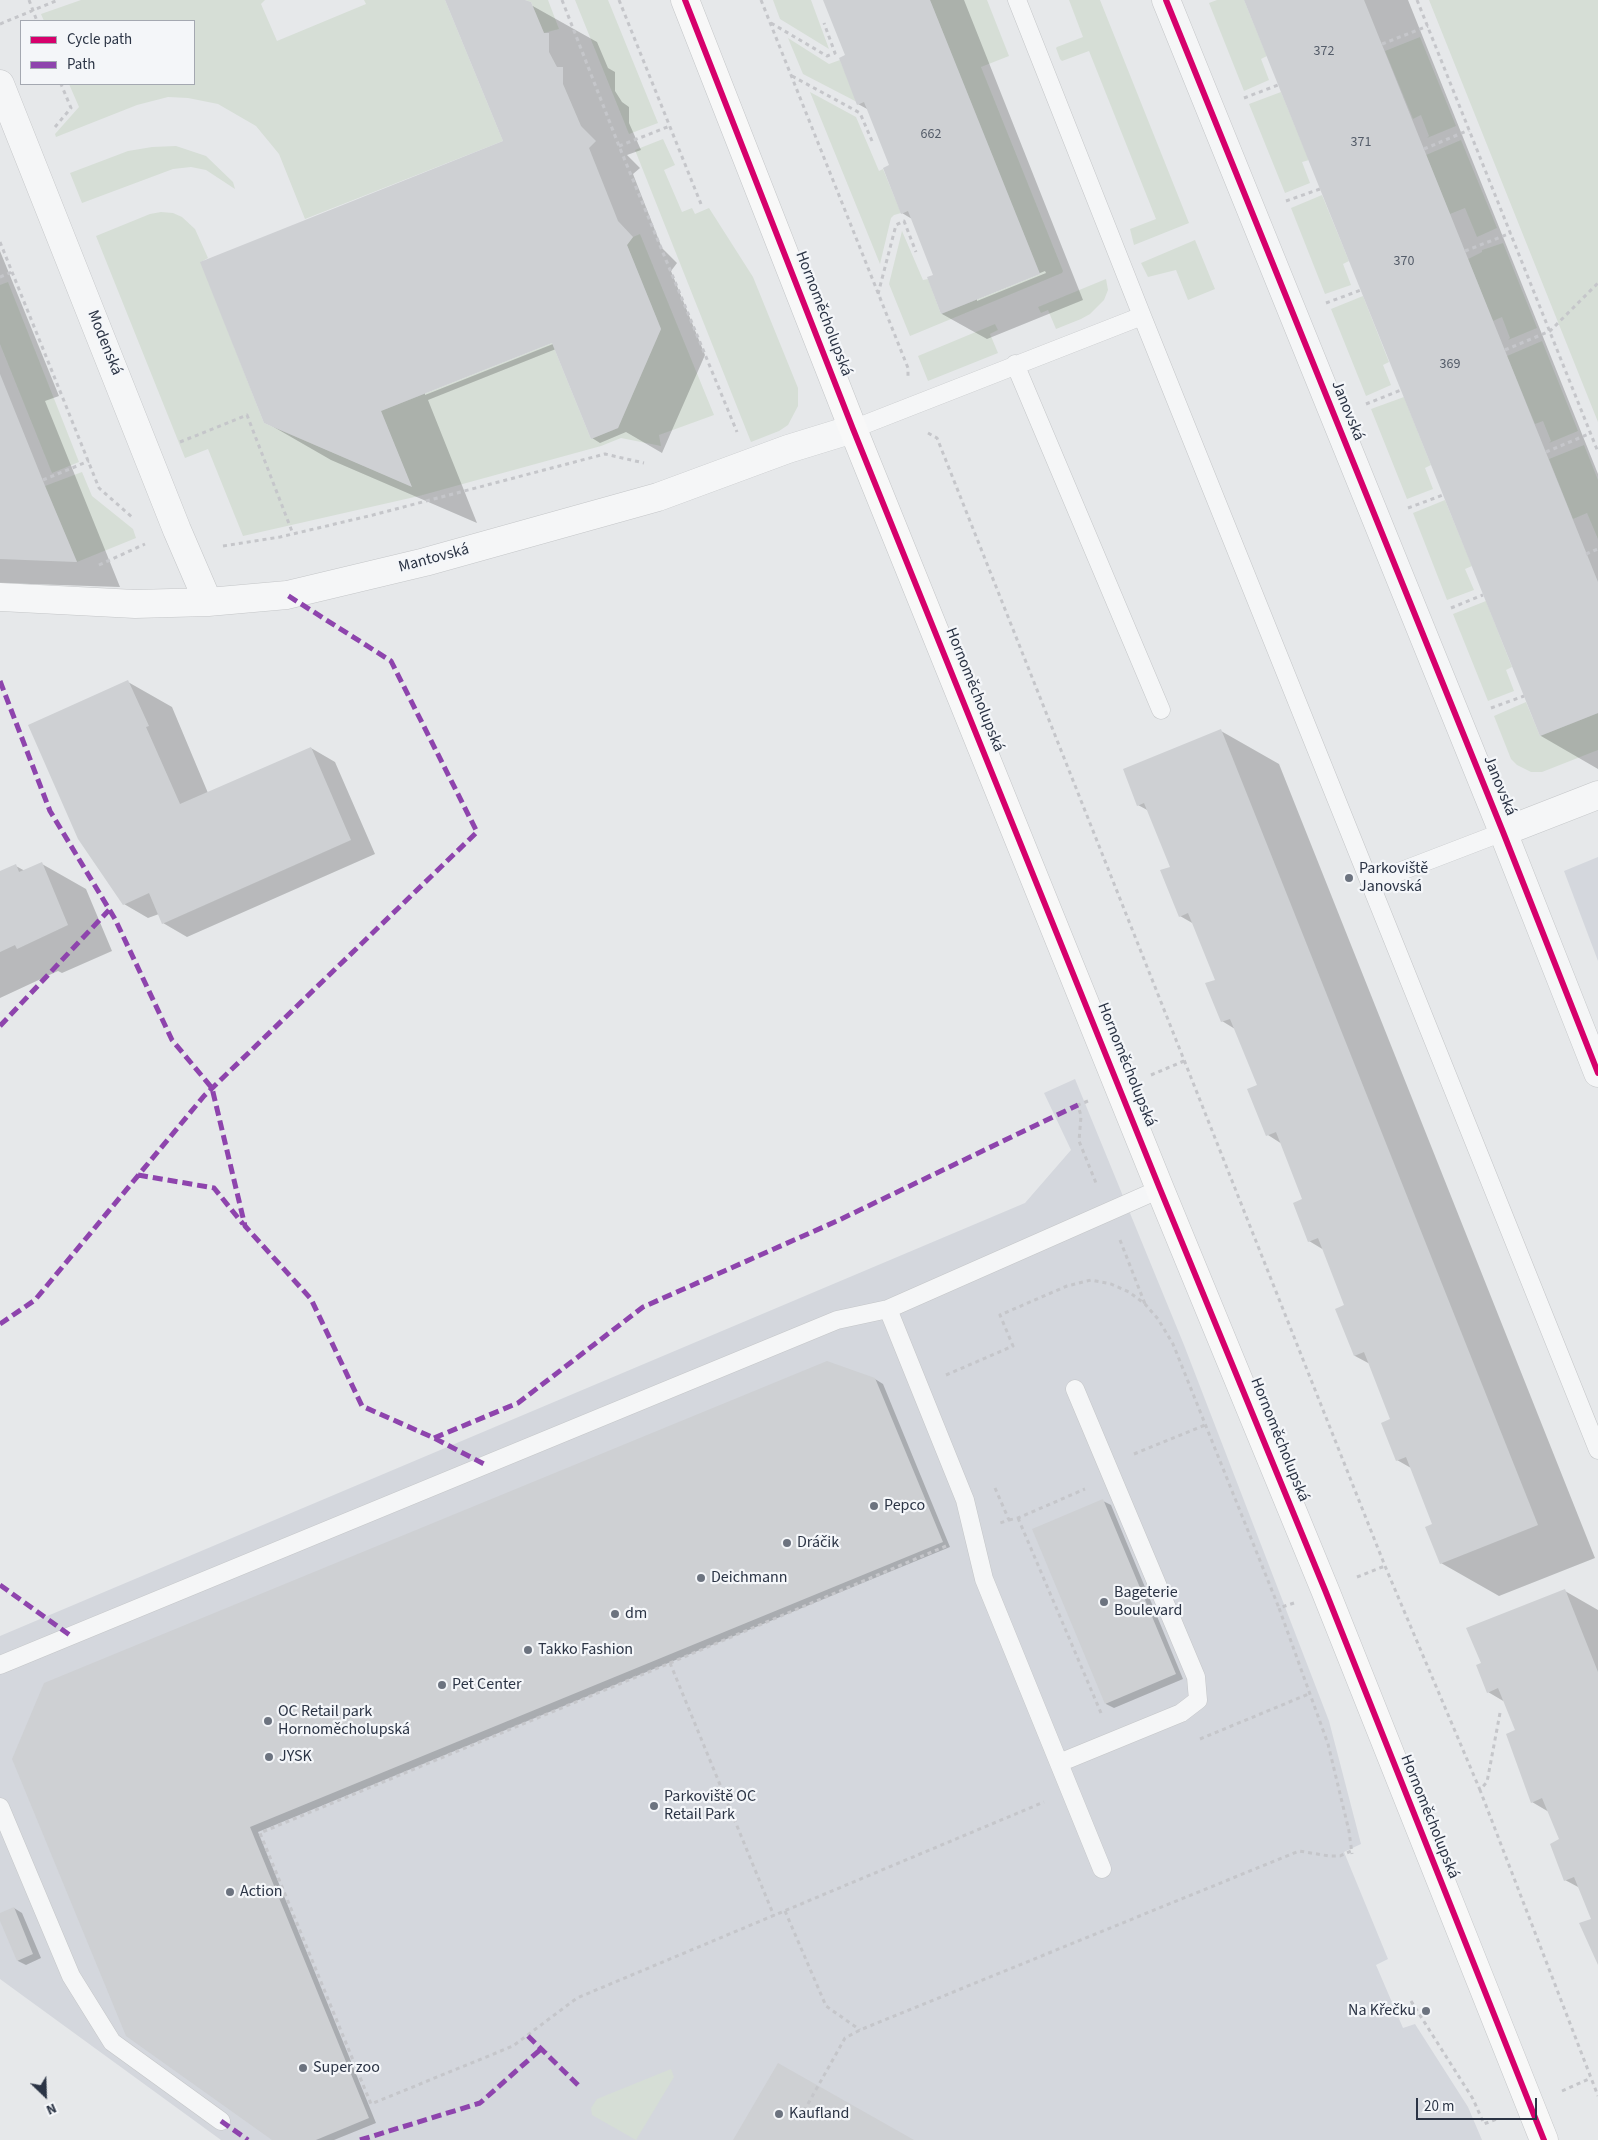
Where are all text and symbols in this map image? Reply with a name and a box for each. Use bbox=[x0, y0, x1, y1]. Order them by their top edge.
legend bbox=[20, 20, 195, 85]
text: Cycle path bbox=[67, 29, 132, 50]
house number: 372 bbox=[1314, 44, 1334, 60]
text: Path bbox=[67, 54, 95, 75]
house number: 662 bbox=[921, 127, 941, 143]
house number: 371 bbox=[1351, 135, 1371, 151]
street label: Hornoměcholupská bbox=[790, 249, 856, 379]
house number: 370 bbox=[1394, 254, 1414, 270]
street label: Modenská bbox=[82, 308, 126, 378]
house number: 369 bbox=[1440, 357, 1460, 373]
street label: Janovská bbox=[1326, 378, 1368, 444]
street label: Mantovská bbox=[397, 540, 471, 578]
street label: Hornoměcholupská bbox=[940, 625, 1008, 755]
street label: Janovská bbox=[1478, 753, 1520, 819]
place label: Parkoviště Janovská bbox=[1359, 859, 1428, 897]
marker: Parkoviště Janovská bbox=[1343, 872, 1355, 884]
street label: Hornoměcholupská bbox=[1092, 1000, 1160, 1130]
street label: Hornoměcholupská bbox=[1245, 1375, 1313, 1505]
place label: Pepco bbox=[884, 1496, 925, 1516]
marker: Pepco bbox=[868, 1500, 880, 1512]
place label: Dráčik bbox=[797, 1533, 839, 1553]
marker: Dráčik bbox=[781, 1537, 793, 1549]
place label: Deichmann bbox=[711, 1568, 788, 1588]
marker: Deichmann bbox=[695, 1572, 707, 1584]
place label: Bageterie Boulevard bbox=[1114, 1583, 1182, 1621]
marker: Bageterie Boulevard bbox=[1098, 1596, 1110, 1608]
place label: dm bbox=[625, 1604, 647, 1624]
marker: dm bbox=[609, 1608, 621, 1620]
place label: Takko Fashion bbox=[538, 1640, 633, 1660]
marker: Takko Fashion bbox=[522, 1644, 534, 1656]
place label: Pet Center bbox=[452, 1675, 522, 1695]
marker: Pet Center bbox=[436, 1679, 448, 1691]
place label: OC Retail park Hornoměcholupská bbox=[278, 1702, 410, 1740]
marker: OC Retail park Hornoměcholupská bbox=[262, 1715, 274, 1727]
place label: JYSK bbox=[279, 1747, 312, 1767]
marker: JYSK bbox=[263, 1751, 275, 1763]
street label: Hornoměcholupská bbox=[1395, 1752, 1463, 1882]
place label: Parkoviště OC Retail Park bbox=[664, 1787, 756, 1825]
marker: Parkoviště OC Retail Park bbox=[648, 1800, 660, 1812]
place label: Action bbox=[240, 1882, 283, 1902]
marker: Action bbox=[224, 1886, 236, 1898]
place label: Na Křečku bbox=[1348, 2001, 1416, 2021]
marker: Na Křečku bbox=[1420, 2005, 1432, 2017]
place label: Super zoo bbox=[313, 2058, 380, 2078]
marker: Super zoo bbox=[297, 2062, 309, 2074]
north arrow bbox=[20, 2070, 70, 2120]
scale bar bbox=[1418, 2088, 1539, 2120]
text: 20 m bbox=[1424, 2096, 1454, 2117]
text: N bbox=[43, 2098, 59, 2120]
place label: Kaufland bbox=[789, 2104, 849, 2124]
marker: Kaufland bbox=[773, 2108, 785, 2120]

